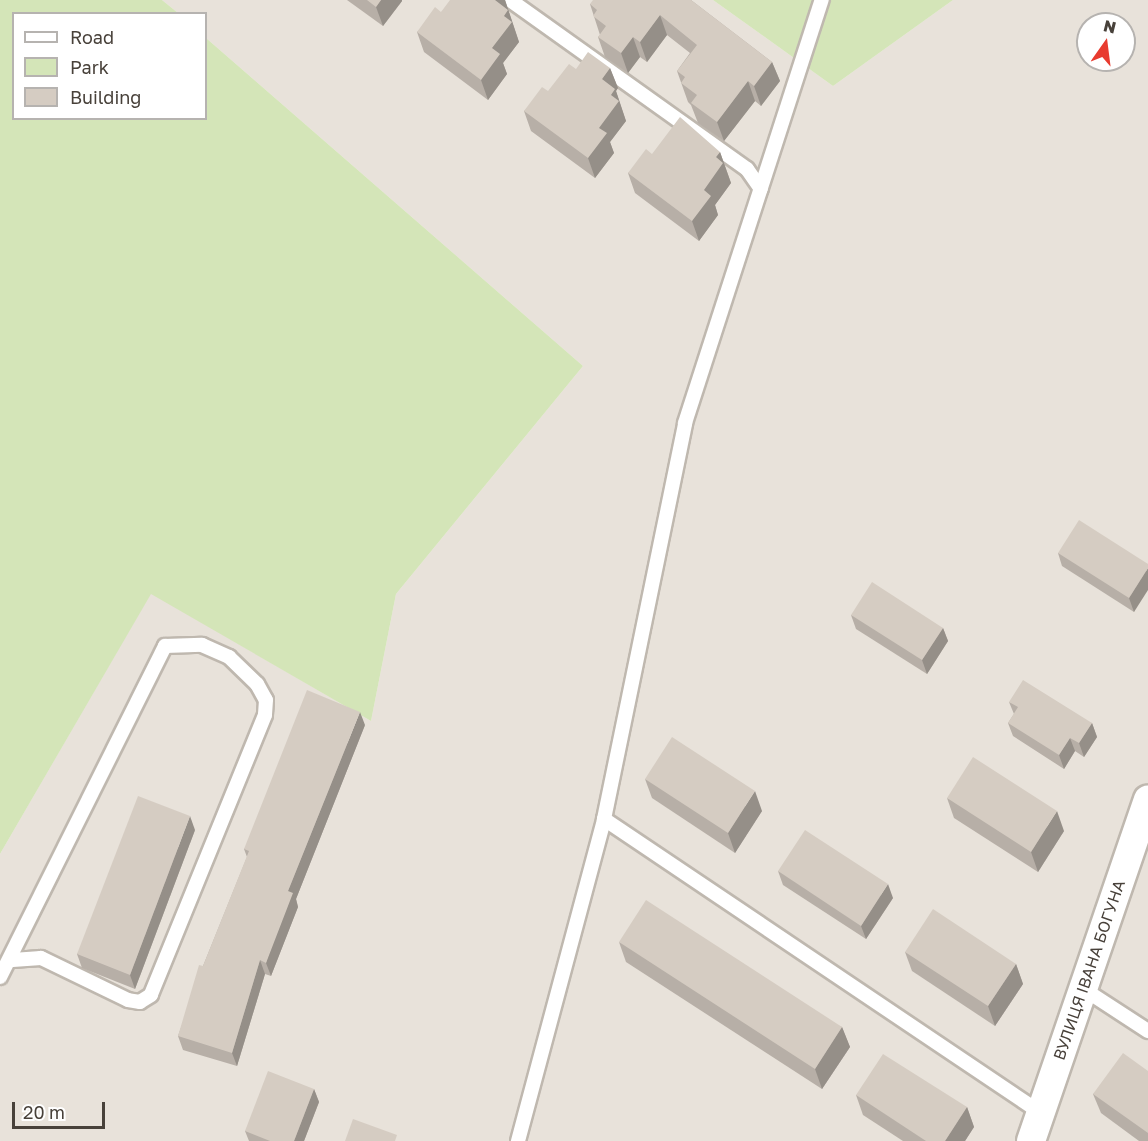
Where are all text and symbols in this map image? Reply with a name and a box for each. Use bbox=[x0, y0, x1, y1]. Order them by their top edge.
legend bbox=[12, 12, 207, 120]
north arrow bbox=[1076, 12, 1136, 72]
text: N bbox=[1102, 15, 1118, 38]
text: Road bbox=[70, 26, 114, 48]
text: Park bbox=[70, 56, 109, 78]
text: Building bbox=[70, 86, 141, 108]
street label: ВУЛИЦЯ ІВАНА БОГУНА bbox=[1049, 877, 1129, 1063]
scale bar bbox=[15, 1090, 108, 1128]
text: 20 m bbox=[23, 1101, 65, 1123]

